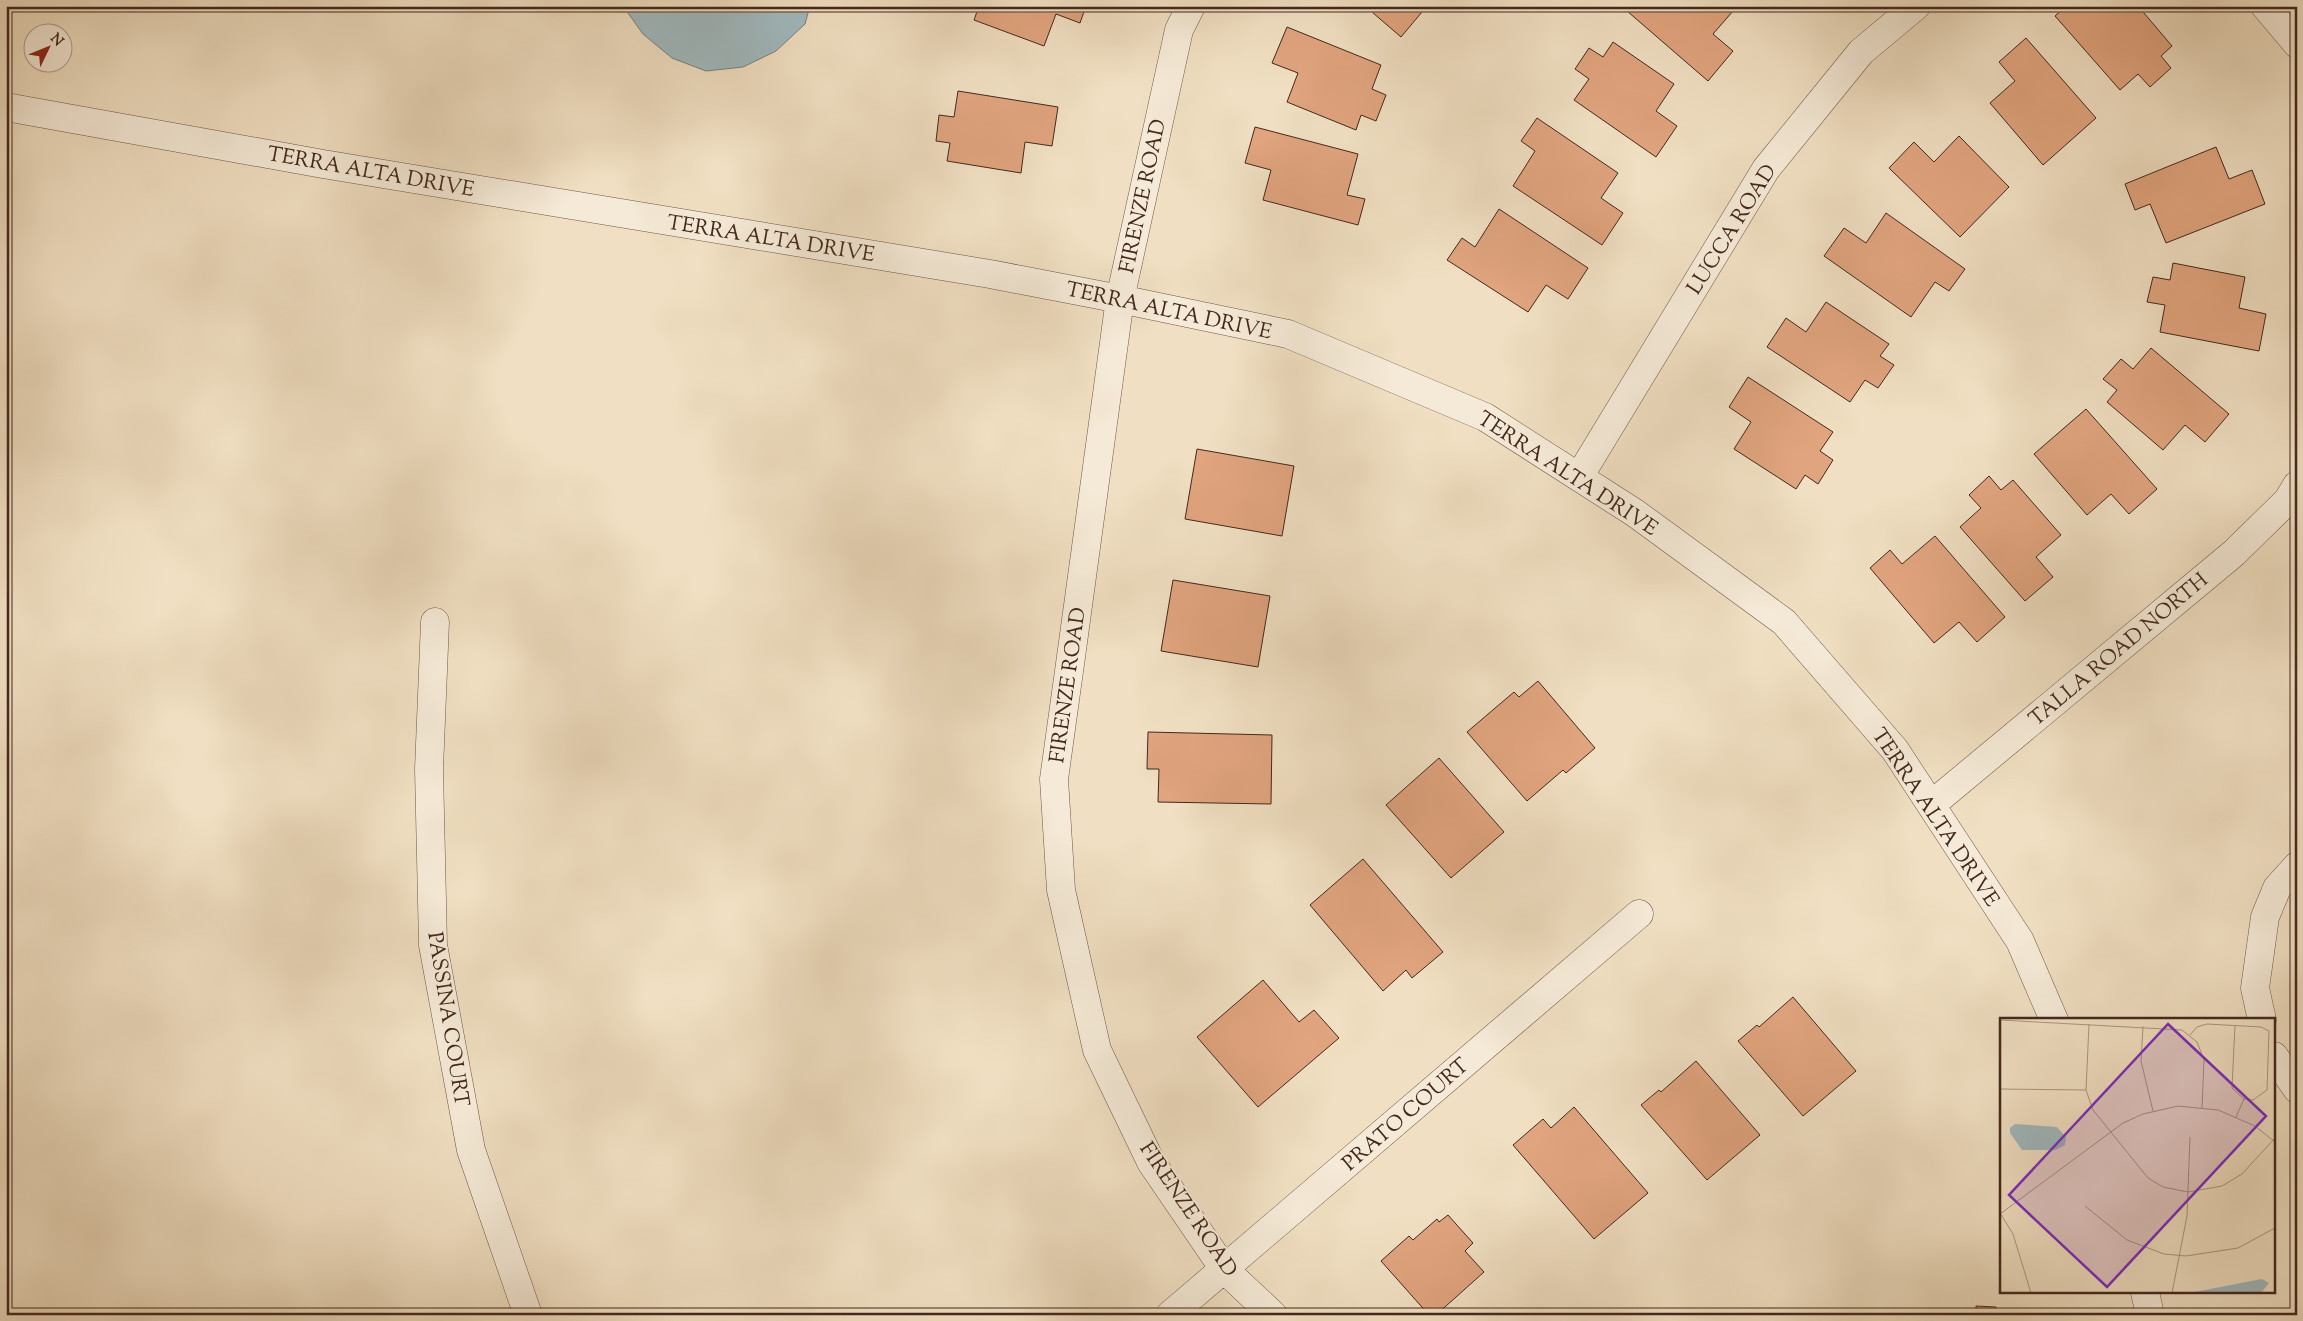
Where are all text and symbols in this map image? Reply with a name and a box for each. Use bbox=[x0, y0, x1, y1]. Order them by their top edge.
north arrow bbox=[22, 22, 72, 72]
text: N bbox=[45, 30, 67, 51]
street label: FIRENZE ROAD bbox=[1113, 116, 1175, 276]
street label: TERRA ALTA DRIVE bbox=[265, 140, 477, 206]
street label: LUCCA ROAD bbox=[1681, 159, 1785, 301]
street label: TERRA ALTA DRIVE bbox=[665, 209, 877, 271]
street label: TERRA ALTA DRIVE bbox=[1063, 275, 1275, 348]
street label: TERRA ALTA DRIVE bbox=[1471, 405, 1663, 545]
street label: TALLA ROAD NORTH bbox=[2023, 566, 2216, 735]
street label: FIRENZE ROAD bbox=[1043, 605, 1095, 765]
street label: TERRA ALTA DRIVE bbox=[1863, 723, 2006, 914]
street label: PASSINA COURT bbox=[418, 930, 476, 1109]
inset map bbox=[2000, 1018, 2276, 1294]
street label: PRATO COURT bbox=[1336, 1052, 1476, 1179]
street label: FIRENZE ROAD bbox=[1131, 1137, 1244, 1284]

